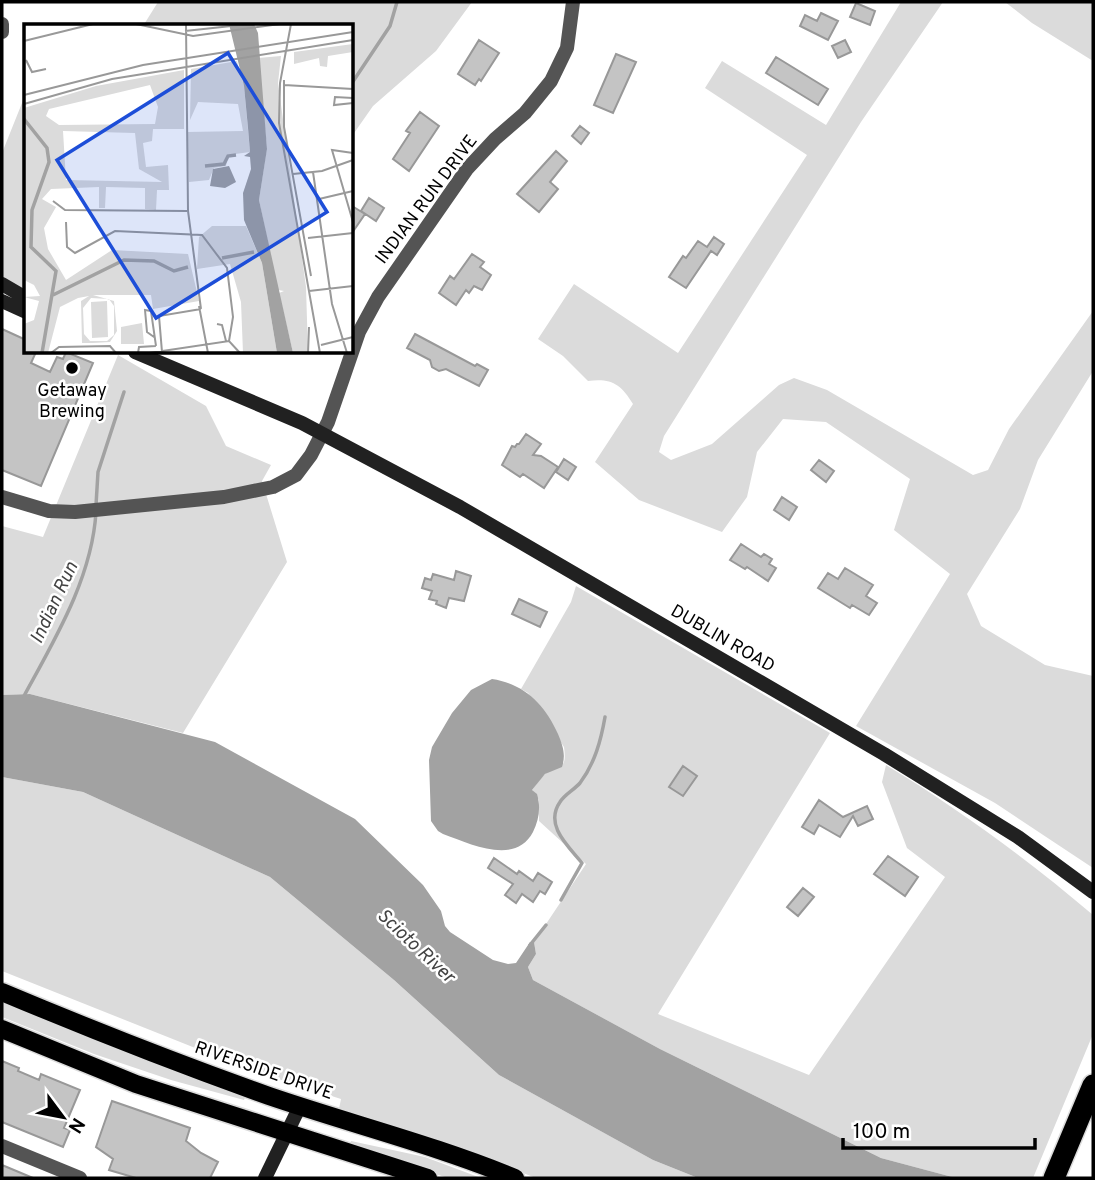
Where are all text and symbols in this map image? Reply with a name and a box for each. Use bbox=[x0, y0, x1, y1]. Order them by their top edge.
inset map bbox=[24, 24, 354, 354]
street label: INDIAN RUN DRIVE bbox=[371, 131, 483, 269]
marker: Getaway Brewing bbox=[64, 360, 80, 376]
place label: Getaway Brewing bbox=[37, 380, 107, 424]
water label: Indian Run bbox=[25, 557, 84, 648]
street label: DUBLIN ROAD bbox=[666, 600, 779, 678]
water label: Scioto River bbox=[372, 904, 461, 990]
street label: RIVERSIDE DRIVE bbox=[191, 1037, 336, 1106]
north arrow bbox=[28, 1082, 98, 1152]
scale bar bbox=[843, 1106, 1036, 1150]
text: N bbox=[62, 1113, 90, 1137]
text: 100 m bbox=[853, 1119, 910, 1146]

